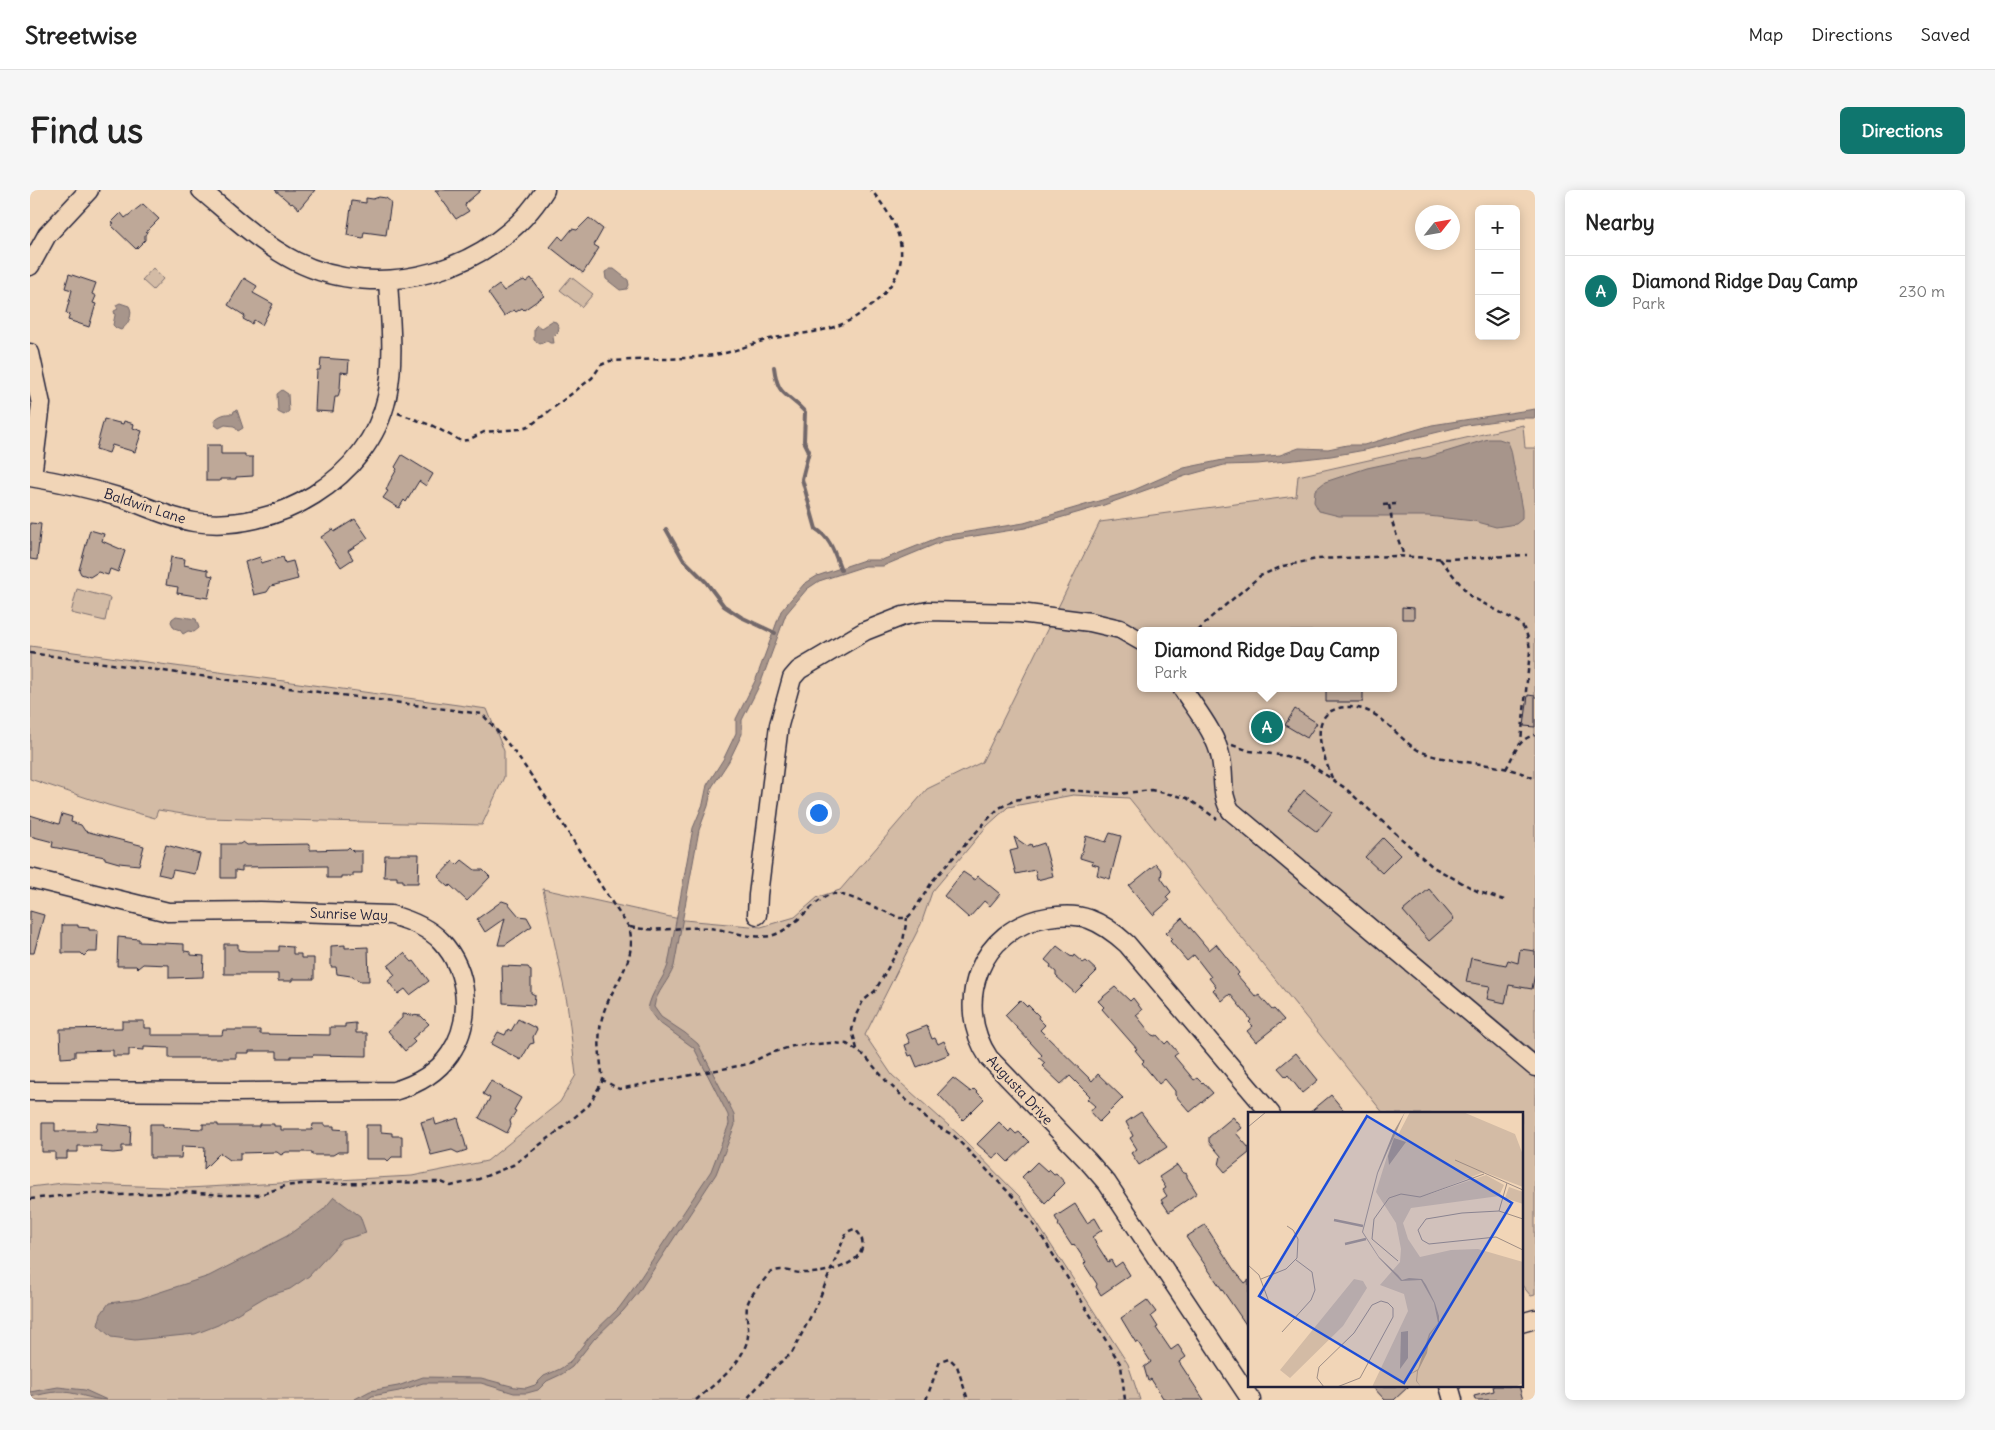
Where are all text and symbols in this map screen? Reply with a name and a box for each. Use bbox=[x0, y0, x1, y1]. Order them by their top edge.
text: Streetwise bbox=[25, 20, 137, 50]
text: Map bbox=[1748, 23, 1783, 46]
text: Directions bbox=[1811, 23, 1893, 46]
text: Saved bbox=[1921, 23, 1970, 46]
button: Directions bbox=[1840, 107, 1965, 154]
text: Find us bbox=[30, 108, 143, 152]
north arrow bbox=[1415, 205, 1460, 250]
map controls bbox=[1475, 205, 1520, 340]
button: + bbox=[1475, 205, 1520, 250]
text: Nearby bbox=[1585, 209, 1655, 236]
button: − bbox=[1475, 250, 1520, 295]
text: Diamond Ridge Day Camp bbox=[1632, 269, 1858, 293]
text: A bbox=[1596, 281, 1606, 301]
text: 230 m bbox=[1899, 281, 1945, 301]
text: Park bbox=[1632, 293, 1665, 313]
button: layers bbox=[1475, 295, 1520, 340]
street label: Baldwin Lane bbox=[102, 484, 188, 528]
popup bbox=[1137, 627, 1397, 692]
text: Diamond Ridge Day Camp bbox=[1154, 638, 1380, 662]
text: Park bbox=[1154, 662, 1187, 682]
pin: A bbox=[1251, 708, 1283, 746]
your location bbox=[806, 800, 832, 826]
street label: Sunrise Way bbox=[310, 904, 388, 924]
street label: Augusta Drive bbox=[983, 1051, 1057, 1129]
inset map bbox=[1248, 1112, 1522, 1388]

